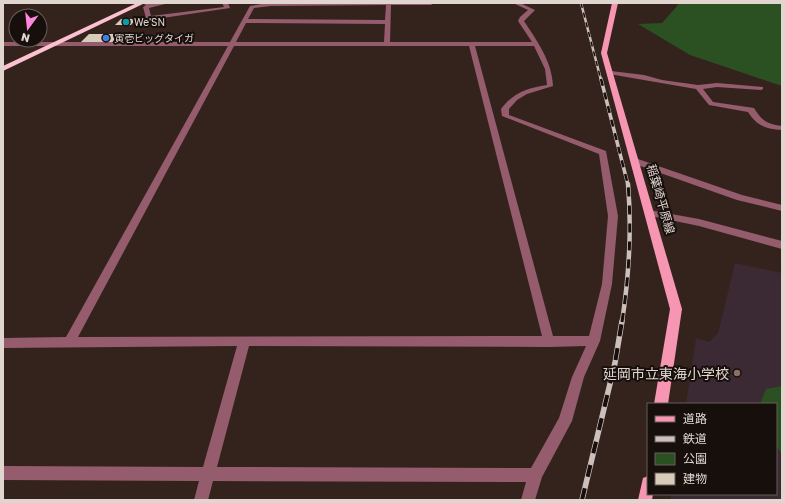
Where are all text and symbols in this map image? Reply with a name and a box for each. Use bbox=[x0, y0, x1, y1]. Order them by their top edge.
north arrow bbox=[8, 8, 48, 48]
place label: We'SN bbox=[134, 16, 165, 28]
marker: We'SN bbox=[121, 17, 131, 27]
text: N bbox=[20, 31, 31, 46]
place label: 寅壱ビッグタイガ bbox=[114, 32, 194, 44]
marker: 寅壱ビッグタイガ bbox=[101, 33, 111, 43]
street label: 稲葉崎平原線 bbox=[644, 162, 678, 236]
place label: 延岡市立東海小学校 bbox=[603, 365, 729, 382]
marker: 延岡市立東海小学校 bbox=[732, 368, 742, 378]
legend bbox=[647, 403, 777, 495]
text: 道路 bbox=[683, 411, 707, 426]
text: 鉄道 bbox=[683, 431, 707, 446]
text: 公園 bbox=[683, 451, 707, 466]
text: 建物 bbox=[683, 471, 707, 486]

